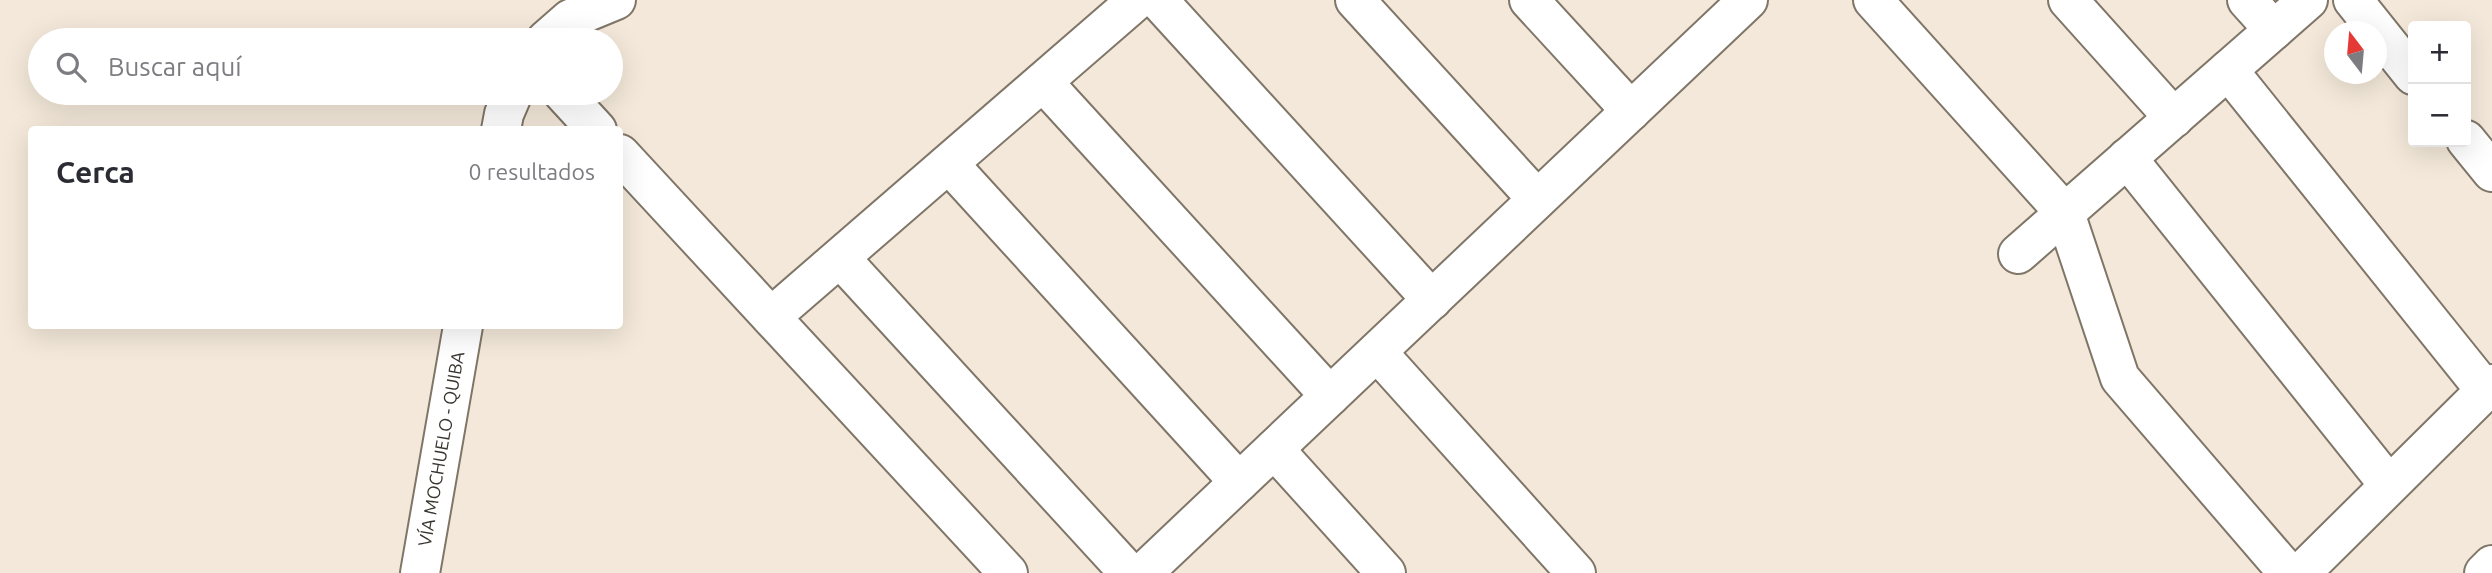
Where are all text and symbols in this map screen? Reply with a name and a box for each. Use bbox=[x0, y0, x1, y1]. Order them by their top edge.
north arrow bbox=[2324, 21, 2387, 84]
map controls bbox=[2408, 21, 2471, 147]
button: + bbox=[2408, 21, 2471, 84]
search box bbox=[28, 28, 623, 105]
icon: search bbox=[52, 48, 90, 86]
text: Buscar aquí bbox=[108, 52, 242, 81]
button: − bbox=[2408, 84, 2471, 147]
text: Cerca bbox=[56, 155, 135, 189]
text: 0 resultados bbox=[469, 159, 595, 184]
street label: VÍA MOCHUELO - QUIBA bbox=[414, 349, 467, 548]

